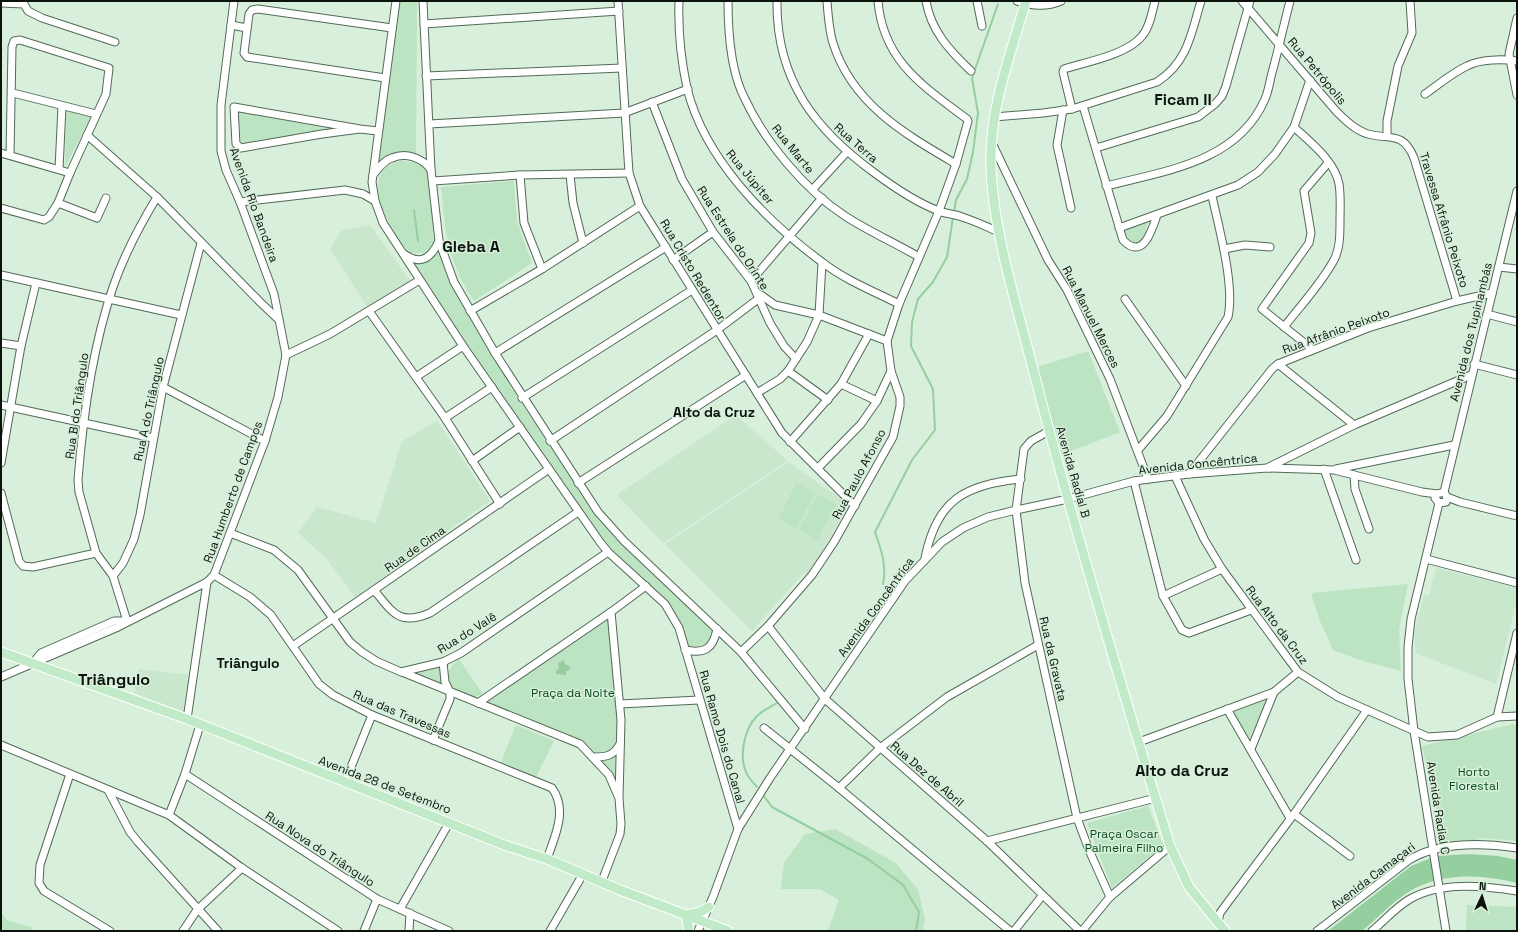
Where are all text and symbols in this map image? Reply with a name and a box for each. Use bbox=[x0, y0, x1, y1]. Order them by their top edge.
street label: Rua Petrópolis bbox=[1284, 34, 1350, 108]
district label: Ficam II bbox=[1154, 89, 1212, 110]
street label: Rua Terra bbox=[831, 119, 881, 167]
street label: Rua Marte bbox=[768, 121, 818, 177]
street label: Avenida Rio Bandeira bbox=[226, 145, 282, 265]
street label: Rua Júpiter bbox=[722, 146, 778, 208]
street label: Travessa Afrânio Peixoto bbox=[1416, 150, 1472, 290]
street label: Rua Estrela do Orinte bbox=[693, 183, 773, 293]
street label: Rua Cristo Redentor bbox=[656, 216, 730, 324]
district label: Gleba A bbox=[442, 236, 500, 257]
street label: Avenida dos Tupinambás bbox=[1446, 261, 1496, 403]
street label: Rua Manuel Merces bbox=[1058, 263, 1124, 371]
street label: Rua Afrânio Peixoto bbox=[1280, 304, 1392, 358]
street label: Rua B do Triângulo bbox=[62, 352, 92, 460]
street label: Rua A do Triângulo bbox=[130, 355, 168, 463]
district label: Alto da Cruz bbox=[673, 403, 755, 421]
street label: Rua Humberto de Campos bbox=[200, 419, 266, 565]
street label: Avenida Radial B bbox=[1052, 424, 1094, 520]
street label: Rua Paulo Afonso bbox=[828, 426, 890, 522]
street label: Avenida Concêntrica bbox=[1138, 450, 1258, 478]
street label: Rua de Cima bbox=[381, 522, 449, 576]
street label: Avenida Concêntrica bbox=[834, 554, 918, 660]
street label: Rua Alto da Cruz bbox=[1242, 582, 1312, 668]
street label: Rua do Valê bbox=[434, 608, 500, 658]
street label: Rua da Gravata bbox=[1035, 615, 1071, 703]
district label: Triângulo bbox=[216, 654, 280, 672]
street label: Rua Ramo Dois do Canal bbox=[695, 668, 749, 806]
district label: Triângulo bbox=[78, 669, 150, 690]
park label: Praça da Noite bbox=[531, 685, 615, 701]
street label: Rua das Travessas bbox=[351, 686, 453, 742]
street label: Rua Dez de Abril bbox=[887, 738, 967, 810]
street label: Avenida 28 de Setembro bbox=[316, 752, 454, 818]
district label: Alto da Cruz bbox=[1135, 760, 1229, 781]
street label: Avenida Radial C bbox=[1423, 760, 1453, 856]
park label: Horto Florestal bbox=[1449, 764, 1499, 794]
street label: Rua Nova do Triângulo bbox=[262, 808, 378, 890]
park label: Praça Oscar Palmeira Filho bbox=[1085, 826, 1163, 856]
street label: Avenida Camaçari bbox=[1327, 839, 1419, 913]
north arrow bbox=[1462, 876, 1502, 916]
text: N bbox=[1479, 879, 1487, 893]

